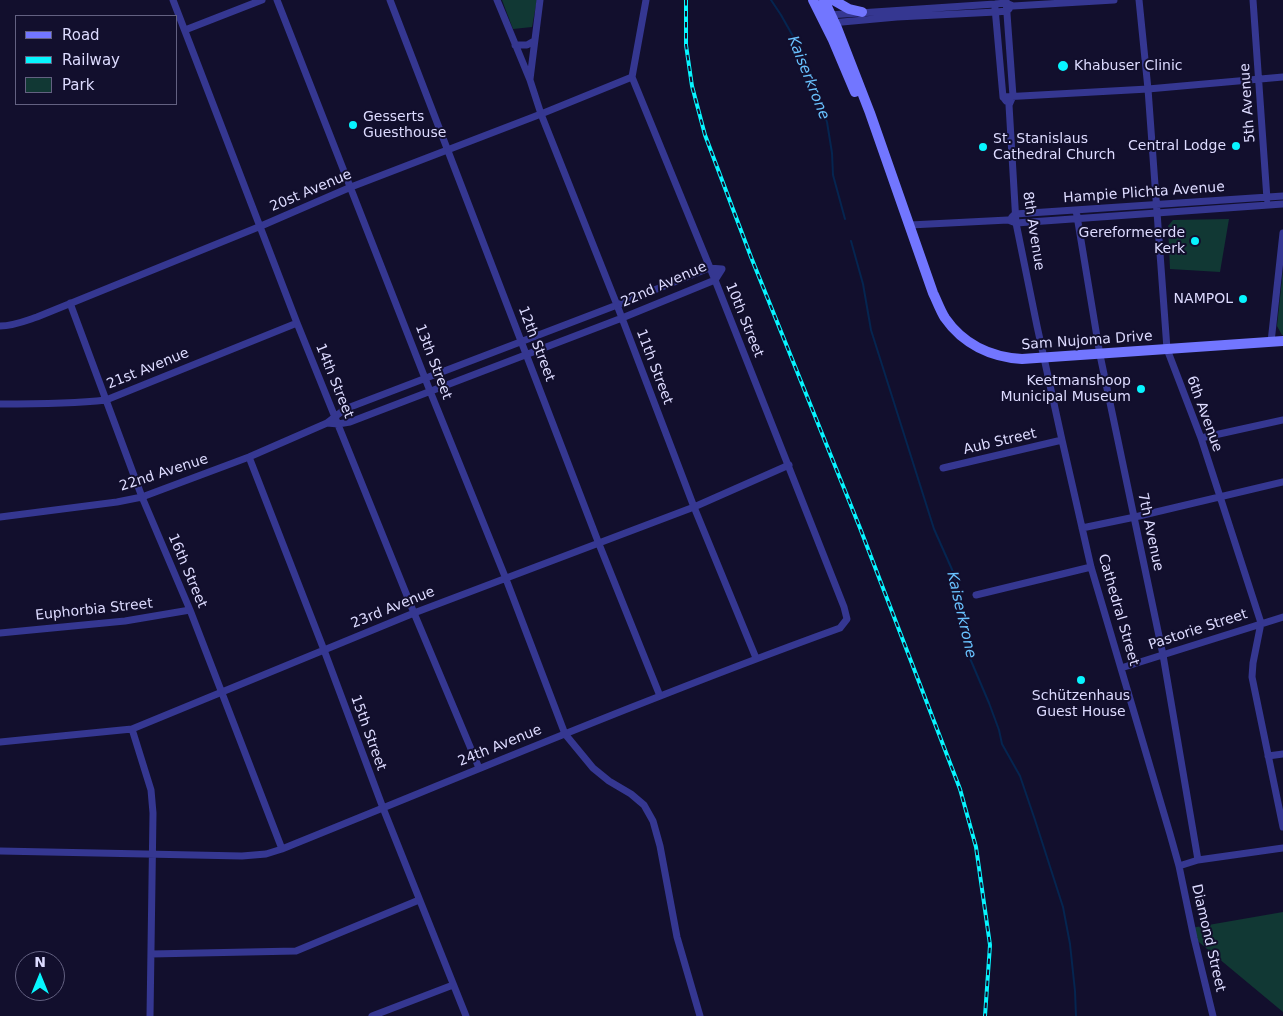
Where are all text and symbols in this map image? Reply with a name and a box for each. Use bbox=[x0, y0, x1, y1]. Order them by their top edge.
legend bbox=[15, 15, 178, 105]
text: Road bbox=[62, 26, 100, 44]
water label: Kaiserkrone bbox=[783, 34, 833, 122]
text: Railway bbox=[62, 51, 120, 69]
place label: Khabuser Clinic bbox=[1074, 58, 1183, 74]
marker: Khabuser Clinic bbox=[1056, 59, 1070, 73]
street label: 5th Avenue bbox=[1237, 63, 1259, 143]
text: Park bbox=[62, 76, 94, 94]
place label: Gesserts Guesthouse bbox=[363, 109, 446, 142]
marker: Gesserts Guesthouse bbox=[347, 119, 359, 131]
place label: St. Stanislaus Cathedral Church bbox=[993, 131, 1115, 164]
place label: Central Lodge bbox=[1128, 138, 1226, 154]
marker: Central Lodge bbox=[1230, 140, 1242, 152]
marker: St. Stanislaus Cathedral Church bbox=[977, 141, 989, 153]
street label: 20st Avenue bbox=[268, 166, 354, 216]
street label: Hampie Plichta Avenue bbox=[1063, 179, 1225, 207]
street label: 8th Avenue bbox=[1018, 190, 1048, 272]
place label: Gereformeerde Kerk bbox=[1079, 225, 1185, 258]
marker: Gereformeerde Kerk bbox=[1189, 235, 1201, 247]
street label: 22nd Avenue bbox=[619, 259, 709, 311]
street label: 10th Street bbox=[721, 280, 767, 360]
place label: NAMPOL bbox=[1174, 291, 1233, 307]
marker: NAMPOL bbox=[1237, 293, 1249, 305]
street label: 12th Street bbox=[514, 304, 558, 384]
street label: 13th Street bbox=[411, 322, 455, 402]
street label: 11th Street bbox=[632, 327, 676, 407]
street label: Sam Nujoma Drive bbox=[1021, 328, 1153, 354]
street label: 14th Street bbox=[311, 341, 357, 421]
street label: 21st Avenue bbox=[104, 345, 192, 393]
place label: Keetmanshoop Municipal Museum bbox=[1001, 373, 1131, 406]
street label: 6th Avenue bbox=[1182, 374, 1226, 454]
marker: Keetmanshoop Municipal Museum bbox=[1135, 383, 1147, 395]
street label: Aub Street bbox=[962, 425, 1038, 459]
street label: 22nd Avenue bbox=[118, 451, 210, 495]
street label: 7th Avenue bbox=[1133, 491, 1167, 573]
street label: 16th Street bbox=[164, 531, 210, 611]
street label: Cathedral Street bbox=[1094, 552, 1142, 668]
water label: Kaiserkrone bbox=[942, 570, 980, 660]
street label: 23rd Avenue bbox=[349, 584, 437, 632]
street label: Euphorbia Street bbox=[34, 595, 154, 625]
street label: Pastorie Street bbox=[1146, 606, 1250, 654]
marker: Schützenhaus Guest House bbox=[1075, 674, 1087, 686]
place label: Schützenhaus Guest House bbox=[1032, 688, 1130, 720]
street label: 15th Street bbox=[347, 693, 389, 773]
street label: 24th Avenue bbox=[456, 722, 544, 770]
street label: Diamond Street bbox=[1187, 882, 1229, 994]
north arrow bbox=[15, 951, 65, 1001]
text: N bbox=[34, 954, 46, 970]

